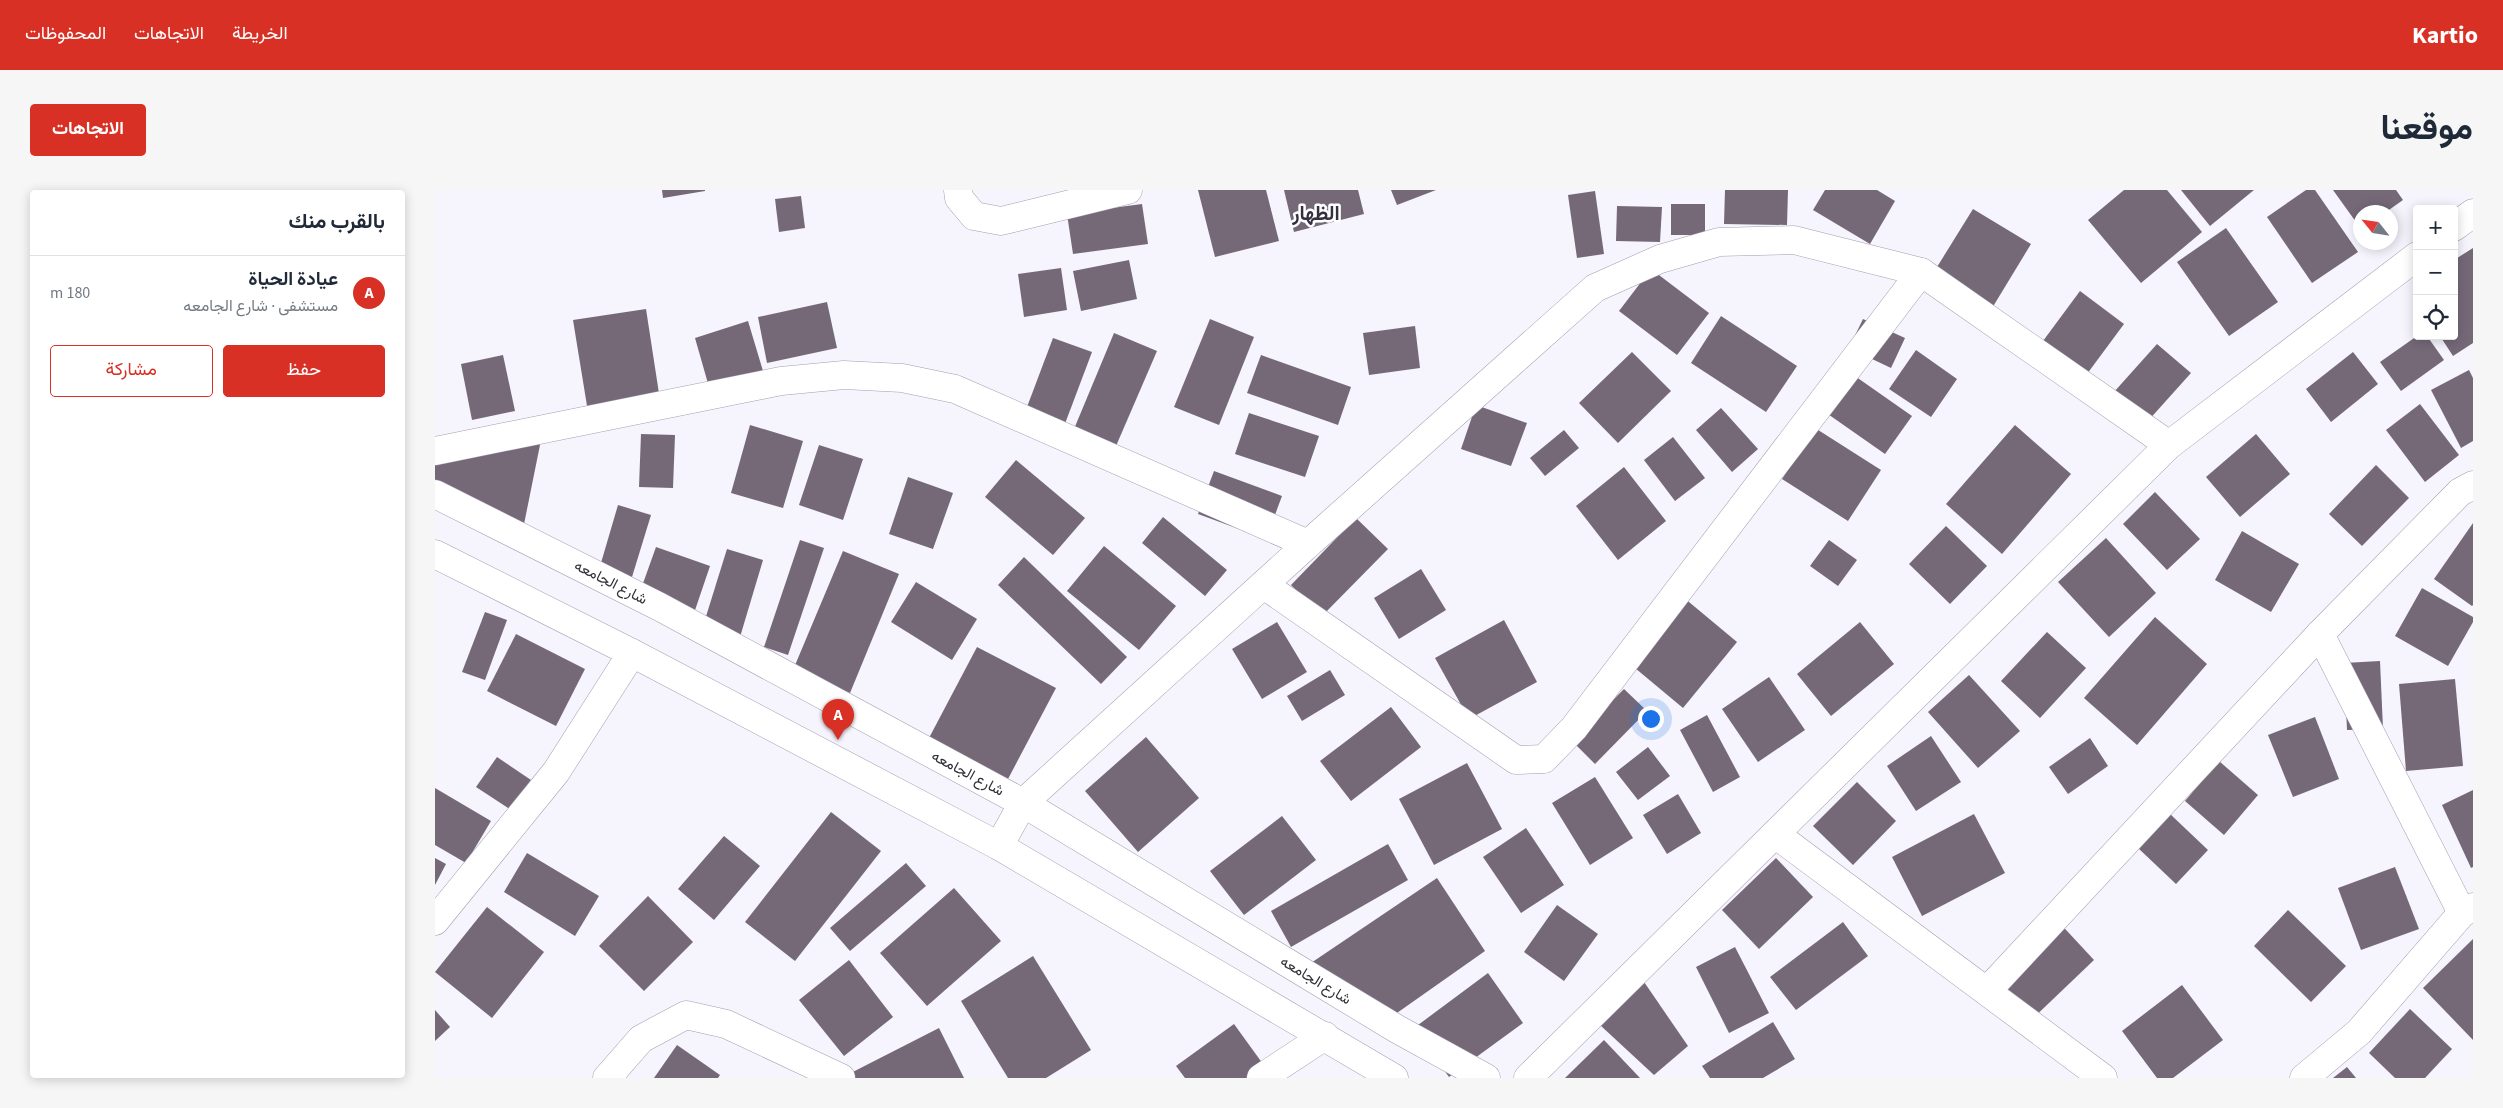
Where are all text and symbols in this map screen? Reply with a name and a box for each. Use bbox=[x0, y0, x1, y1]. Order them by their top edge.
text: Kartio bbox=[2412, 18, 2478, 53]
text: المحفوظات bbox=[25, 21, 106, 46]
text: الاتجاهات bbox=[134, 21, 204, 46]
text: الخريطة bbox=[232, 21, 288, 46]
text: موقعنا bbox=[2380, 103, 2473, 153]
button: الاتجاهات bbox=[30, 104, 146, 156]
district label: الظهار bbox=[1291, 200, 1340, 228]
north arrow bbox=[2353, 205, 2398, 250]
map controls bbox=[2413, 205, 2458, 340]
button: + bbox=[2413, 205, 2458, 250]
text: بالقرب منك bbox=[289, 206, 385, 236]
button: − bbox=[2413, 250, 2458, 295]
text: عيادة الحياة bbox=[248, 266, 338, 293]
text: 180 m bbox=[50, 282, 90, 304]
text: A bbox=[364, 282, 374, 304]
text: مستشفى · شارع الجامعه bbox=[183, 295, 338, 317]
button: locate bbox=[2413, 295, 2458, 340]
button: مشاركة bbox=[50, 345, 213, 397]
button: حفظ bbox=[223, 345, 385, 397]
street label: شارع الجامعه bbox=[571, 555, 651, 610]
pin: A bbox=[822, 699, 854, 740]
your location bbox=[1638, 706, 1664, 732]
street label: شارع الجامعه bbox=[928, 746, 1008, 801]
street label: شارع الجامعه bbox=[1276, 951, 1355, 1010]

